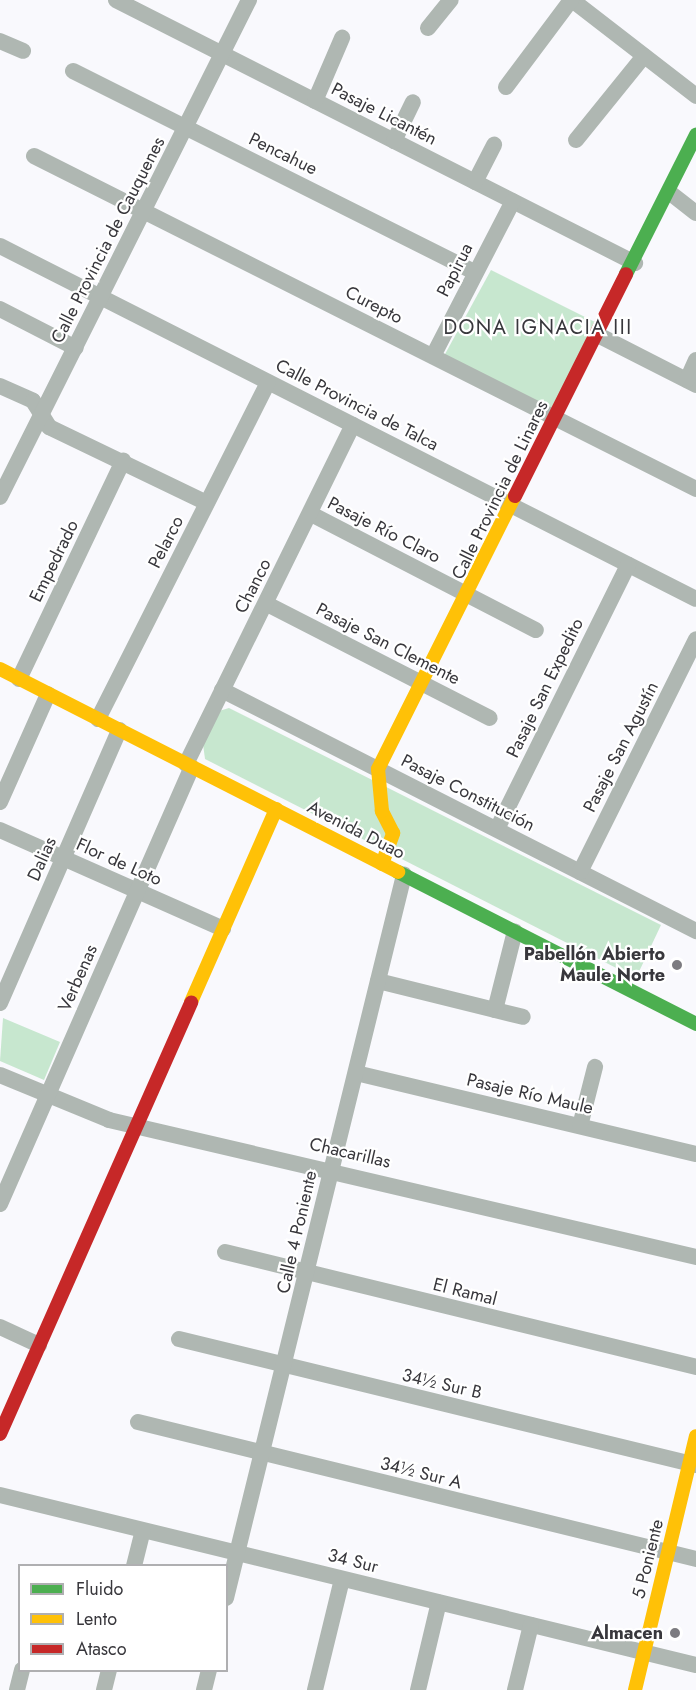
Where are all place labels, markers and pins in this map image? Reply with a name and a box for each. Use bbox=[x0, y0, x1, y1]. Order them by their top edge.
place label: Pabellón Abierto Maule Norte bbox=[524, 944, 665, 986]
marker: Pabellón Abierto Maule Norte bbox=[670, 958, 684, 972]
place label: Almacen bbox=[591, 1622, 663, 1644]
marker: Almacen bbox=[668, 1626, 682, 1640]

